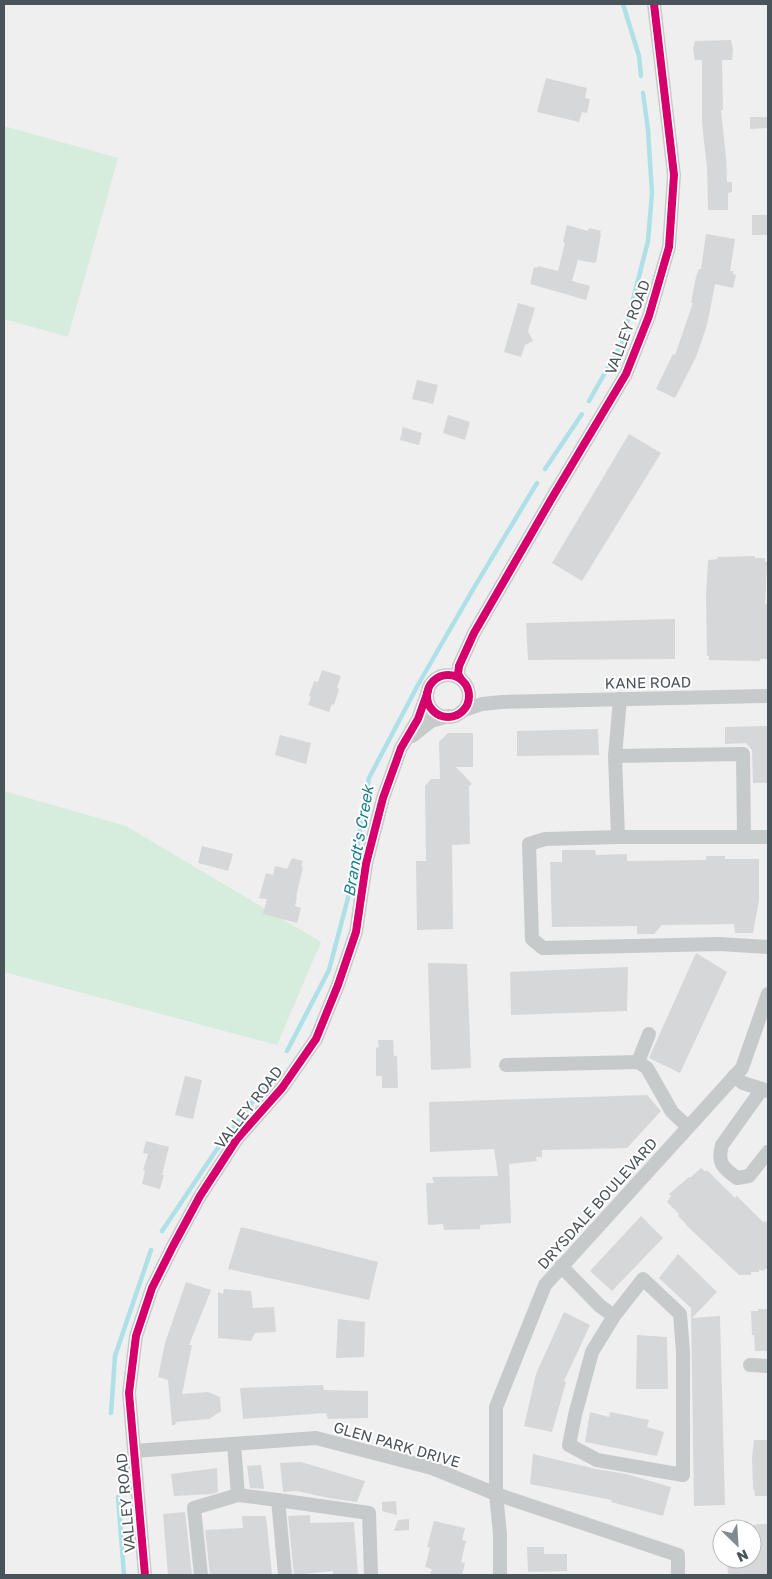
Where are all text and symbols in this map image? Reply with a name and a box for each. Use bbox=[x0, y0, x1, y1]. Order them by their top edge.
street label: VALLEY ROAD bbox=[601, 277, 653, 377]
street label: KANE ROAD bbox=[605, 672, 691, 692]
water label: Brandt's Creek bbox=[338, 782, 378, 898]
street label: VALLEY ROAD bbox=[210, 1062, 286, 1152]
street label: DRYSDALE BOULEVARD bbox=[533, 1134, 661, 1272]
street label: GLEN PARK DRIVE bbox=[332, 1417, 462, 1471]
street label: VALLEY ROAD bbox=[112, 1452, 138, 1554]
north arrow bbox=[712, 1519, 762, 1569]
text: N bbox=[734, 1546, 751, 1566]

